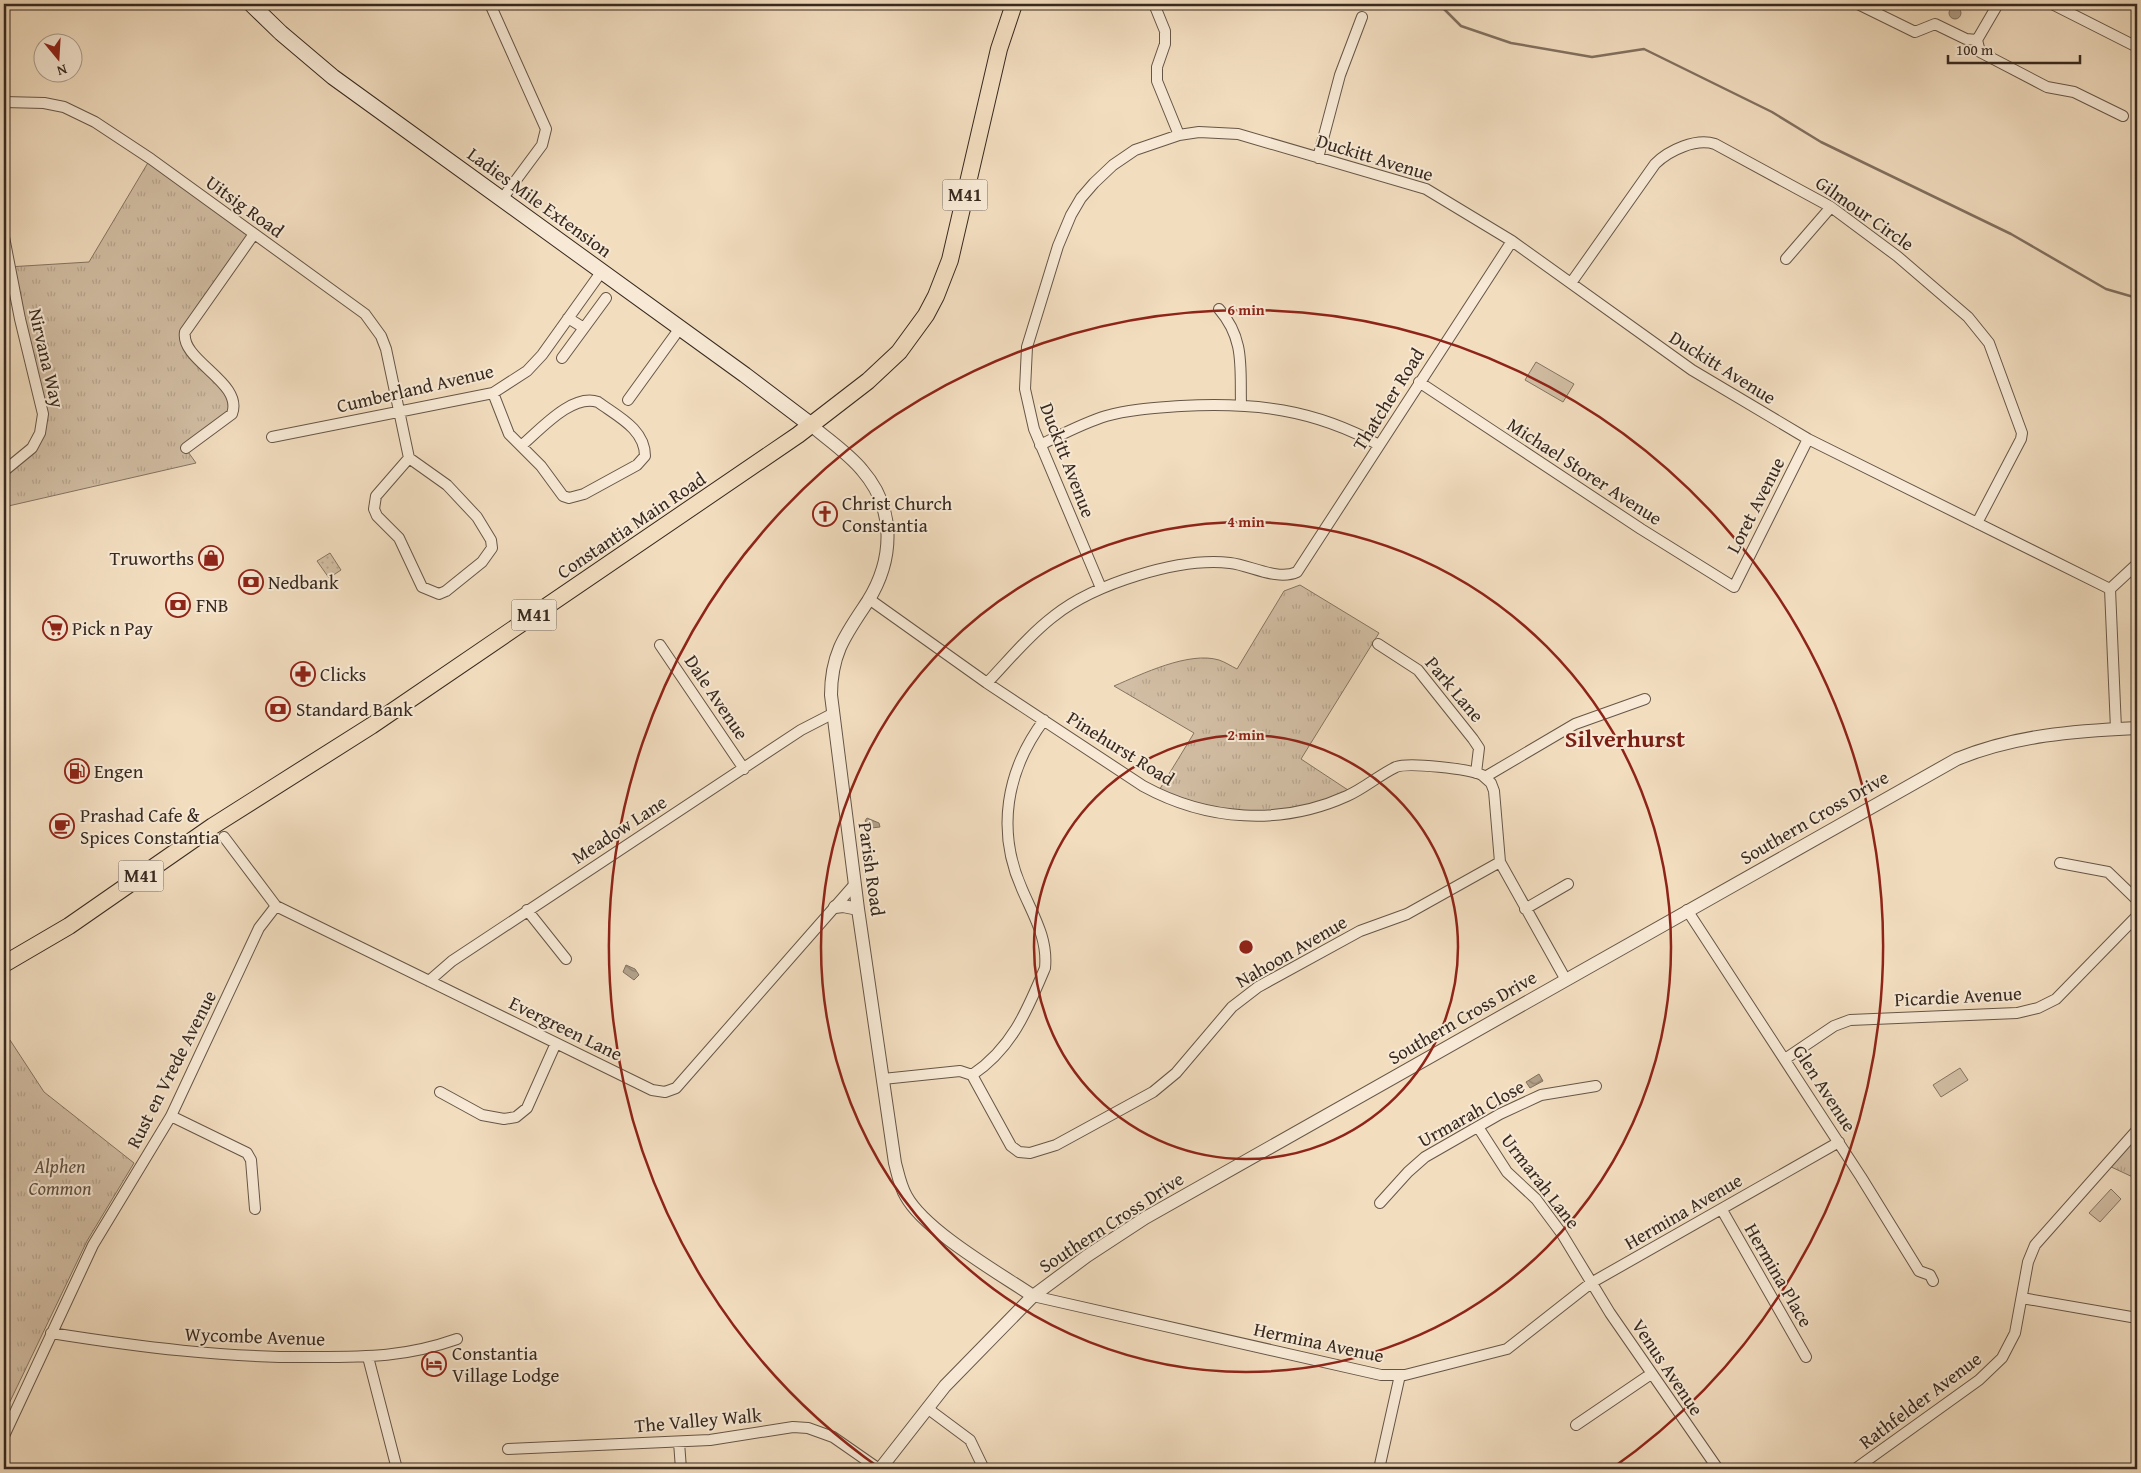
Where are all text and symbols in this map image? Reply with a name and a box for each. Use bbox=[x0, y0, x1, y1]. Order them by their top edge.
north arrow bbox=[32, 32, 82, 82]
scale bar bbox=[1948, 32, 2081, 64]
text: 100 m bbox=[1956, 39, 1994, 60]
text: N bbox=[54, 59, 70, 82]
street label: Duckitt Avenue bbox=[1313, 126, 1437, 188]
street label: Ladies Mile Extension bbox=[462, 140, 618, 264]
street label: Uitsig Road bbox=[200, 168, 291, 245]
street label: Gilmour Circle bbox=[1810, 169, 1920, 257]
road number: M41 bbox=[942, 180, 988, 210]
text: 6 min bbox=[1227, 299, 1265, 320]
street label: Nirvana Way bbox=[22, 305, 72, 411]
street label: Duckitt Avenue bbox=[1664, 323, 1782, 411]
street label: Thatcher Road bbox=[1345, 341, 1431, 456]
street label: Cumberland Avenue bbox=[334, 356, 496, 420]
street label: Duckitt Avenue bbox=[1033, 399, 1103, 522]
street label: Michael Storer Avenue bbox=[1502, 410, 1668, 532]
street label: Loret Avenue bbox=[1719, 452, 1791, 558]
street label: Constantia Main Road bbox=[551, 464, 712, 585]
place label: Christ Church Constantia bbox=[842, 489, 953, 539]
church icon: Christ Church Constantia bbox=[812, 501, 838, 527]
text: 4 min bbox=[1227, 511, 1265, 532]
place label: Truworths bbox=[110, 544, 194, 572]
shop icon: Truworths bbox=[198, 545, 224, 571]
place label: Nedbank bbox=[268, 568, 339, 596]
bank icon: Nedbank bbox=[238, 569, 264, 595]
place label: FNB bbox=[196, 591, 228, 619]
bank icon: FNB bbox=[165, 592, 191, 618]
road number: M41 bbox=[512, 600, 556, 630]
place label: Pick n Pay bbox=[72, 614, 154, 642]
supermarket icon: Pick n Pay bbox=[42, 615, 68, 641]
street label: Dale Avenue bbox=[678, 649, 756, 745]
street label: Park Lane bbox=[1419, 650, 1491, 728]
place label: Clicks bbox=[320, 660, 366, 688]
pharmacy icon: Clicks bbox=[290, 661, 316, 687]
place label: Standard Bank bbox=[296, 695, 413, 723]
bank icon: Standard Bank bbox=[265, 696, 291, 722]
street label: Pinehurst Road bbox=[1062, 704, 1181, 793]
district label: Silverhurst bbox=[1565, 721, 1685, 756]
text: 2 min bbox=[1227, 724, 1265, 745]
place label: Engen bbox=[94, 757, 144, 785]
fuel station icon: Engen bbox=[64, 758, 90, 784]
street label: Southern Cross Drive bbox=[1734, 763, 1894, 871]
street label: Meadow Lane bbox=[566, 788, 672, 870]
place label: Prashad Cafe & Spices Constantia bbox=[80, 801, 220, 851]
cafe icon: Prashad Cafe & Spices Constantia bbox=[49, 813, 75, 839]
street label: Parish Road bbox=[852, 820, 893, 919]
road number: M41 bbox=[118, 860, 164, 891]
street label: Nahoon Avenue bbox=[1230, 908, 1352, 994]
centre of rings bbox=[1237, 938, 1255, 956]
street label: Southern Cross Drive bbox=[1382, 963, 1542, 1071]
street label: Picardie Avenue bbox=[1894, 979, 2023, 1013]
street label: Rust en Vrede Avenue bbox=[119, 985, 223, 1153]
street label: Evergreen Lane bbox=[505, 988, 627, 1068]
street label: Glen Avenue bbox=[1786, 1039, 1864, 1137]
street label: Urmarah Close bbox=[1413, 1072, 1530, 1154]
street label: Urmarah Lane bbox=[1495, 1127, 1587, 1235]
park label: Alphen Common bbox=[28, 1152, 92, 1202]
street label: Southern Cross Drive bbox=[1033, 1165, 1189, 1279]
street label: Hermina Avenue bbox=[1619, 1166, 1747, 1256]
street label: Hermina Place bbox=[1738, 1218, 1820, 1332]
street label: Venus Avenue bbox=[1625, 1313, 1711, 1421]
street label: Hermina Avenue bbox=[1251, 1315, 1387, 1369]
street label: Wycombe Avenue bbox=[184, 1320, 326, 1352]
place label: Constantia Village Lodge bbox=[452, 1339, 560, 1389]
street label: Rathfelder Avenue bbox=[1853, 1345, 1987, 1455]
hotel icon: Constantia Village Lodge bbox=[421, 1351, 447, 1377]
street label: The Valley Walk bbox=[633, 1400, 763, 1439]

